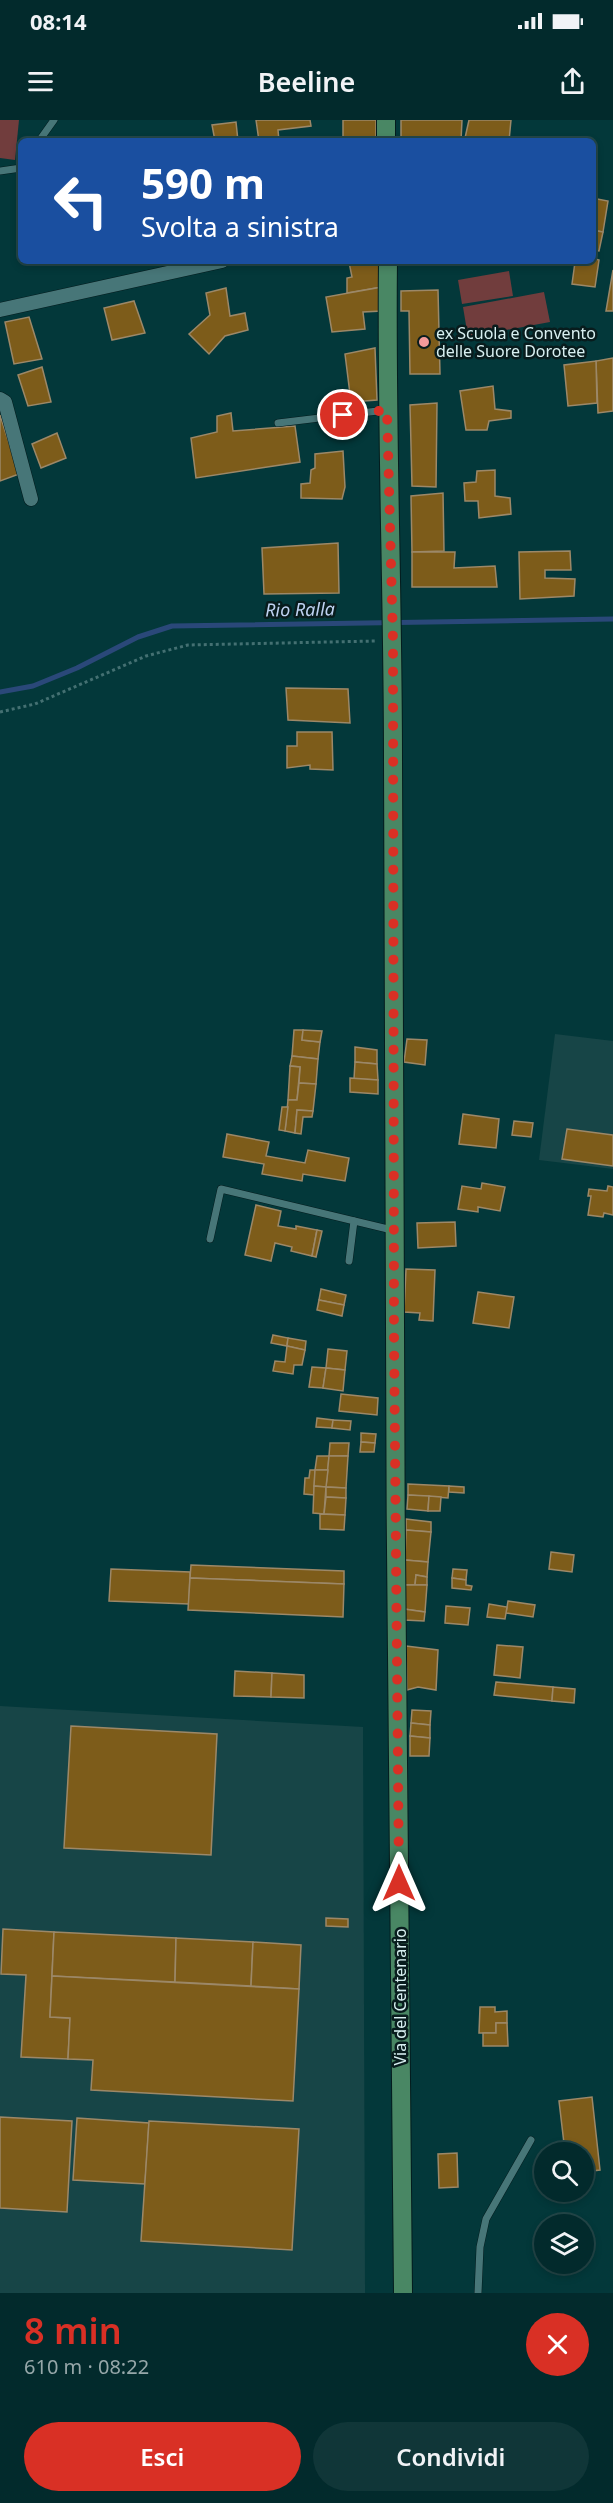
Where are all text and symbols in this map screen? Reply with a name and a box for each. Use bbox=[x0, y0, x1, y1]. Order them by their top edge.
text: 08:14 bbox=[30, 6, 87, 36]
text: Beeline bbox=[258, 63, 355, 100]
icon: menu bbox=[24, 65, 57, 98]
icon: share bbox=[556, 65, 589, 98]
text: 590 m bbox=[141, 154, 265, 211]
icon: left bbox=[42, 162, 120, 240]
text: Svolta a sinistra bbox=[141, 208, 339, 245]
place label: ex Scuola e Convento delle Suore Dorotee bbox=[436, 322, 596, 362]
marker: ex Scuola e Convento delle Suore Dorotee bbox=[417, 335, 431, 349]
pin bbox=[317, 389, 368, 440]
icon: arrive bbox=[326, 398, 359, 431]
water label: Rio Ralla bbox=[265, 596, 335, 622]
position arrow bbox=[367, 1851, 431, 1915]
street label: Via del Centenario bbox=[389, 1928, 411, 2066]
map controls bbox=[534, 2142, 594, 2274]
button: search bbox=[534, 2142, 594, 2202]
button: layers bbox=[534, 2214, 594, 2274]
text: 8 min bbox=[24, 2306, 122, 2355]
button: close bbox=[526, 2313, 589, 2376]
text: 610 m · 08:22 bbox=[24, 2353, 149, 2380]
button: Esci bbox=[24, 2422, 301, 2491]
button: Condividi bbox=[313, 2422, 589, 2491]

